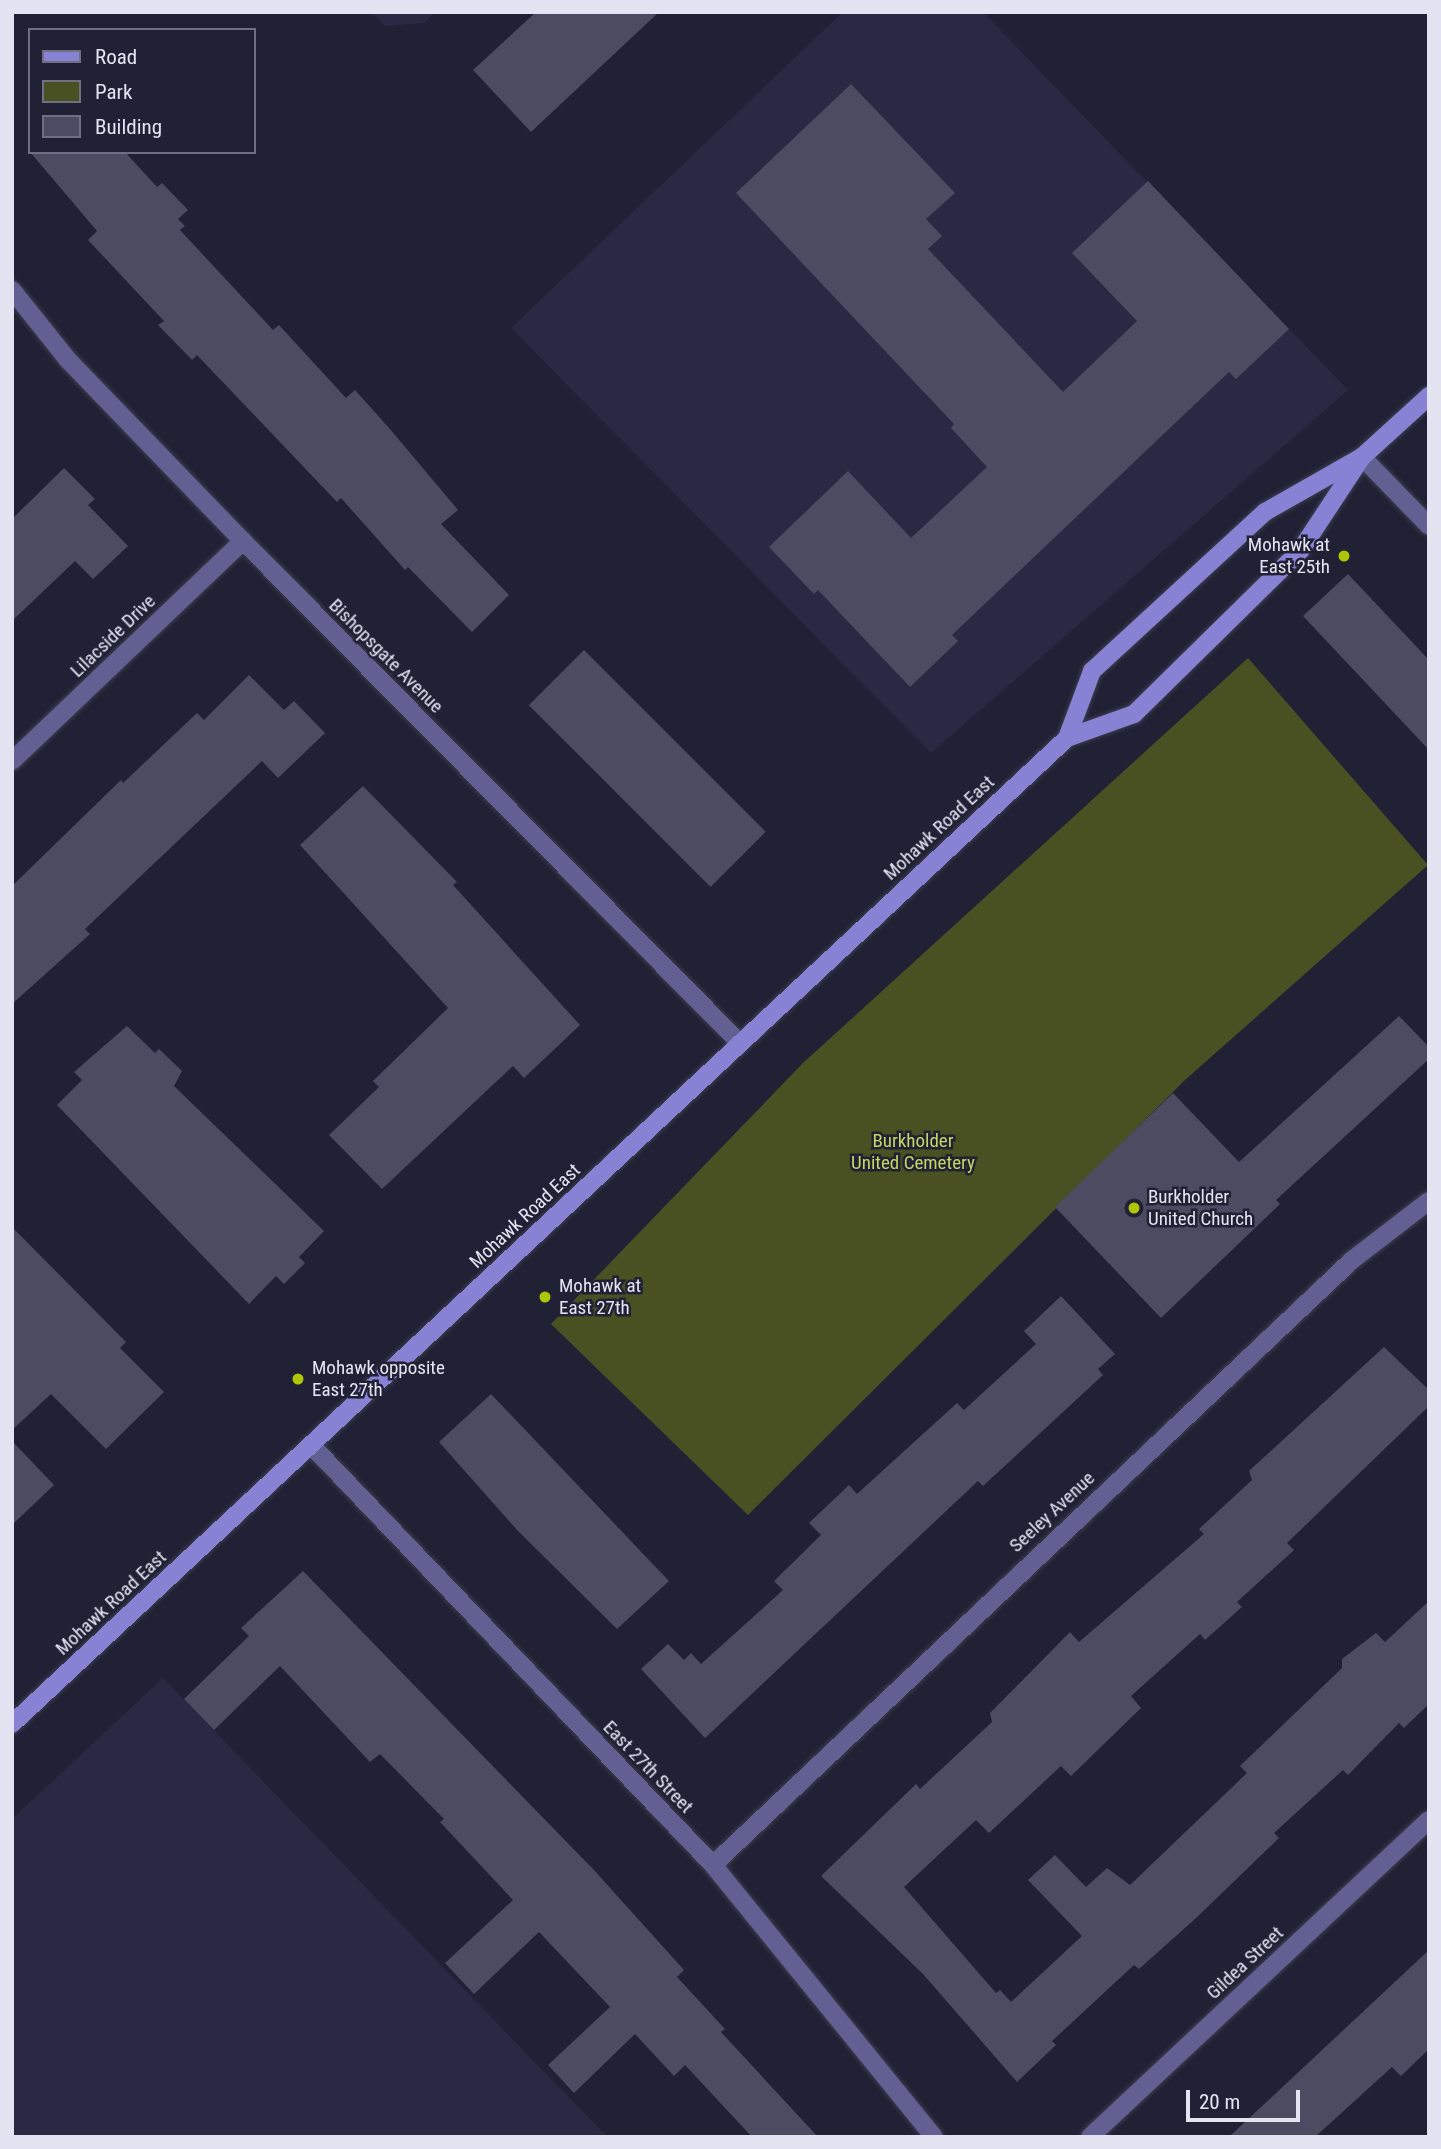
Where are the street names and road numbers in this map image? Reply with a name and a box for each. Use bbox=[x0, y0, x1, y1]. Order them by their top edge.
street label: Lilacside Drive bbox=[66, 590, 160, 682]
street label: Bishopsgate Avenue bbox=[324, 594, 448, 718]
street label: Mohawk Road East bbox=[879, 771, 999, 885]
street label: Mohawk Road East bbox=[465, 1159, 585, 1273]
street label: Seeley Avenue bbox=[1005, 1467, 1099, 1557]
street label: Mohawk Road East bbox=[51, 1546, 171, 1660]
street label: East 27th Street bbox=[598, 1716, 698, 1818]
street label: Gildea Street bbox=[1202, 1922, 1288, 2004]

